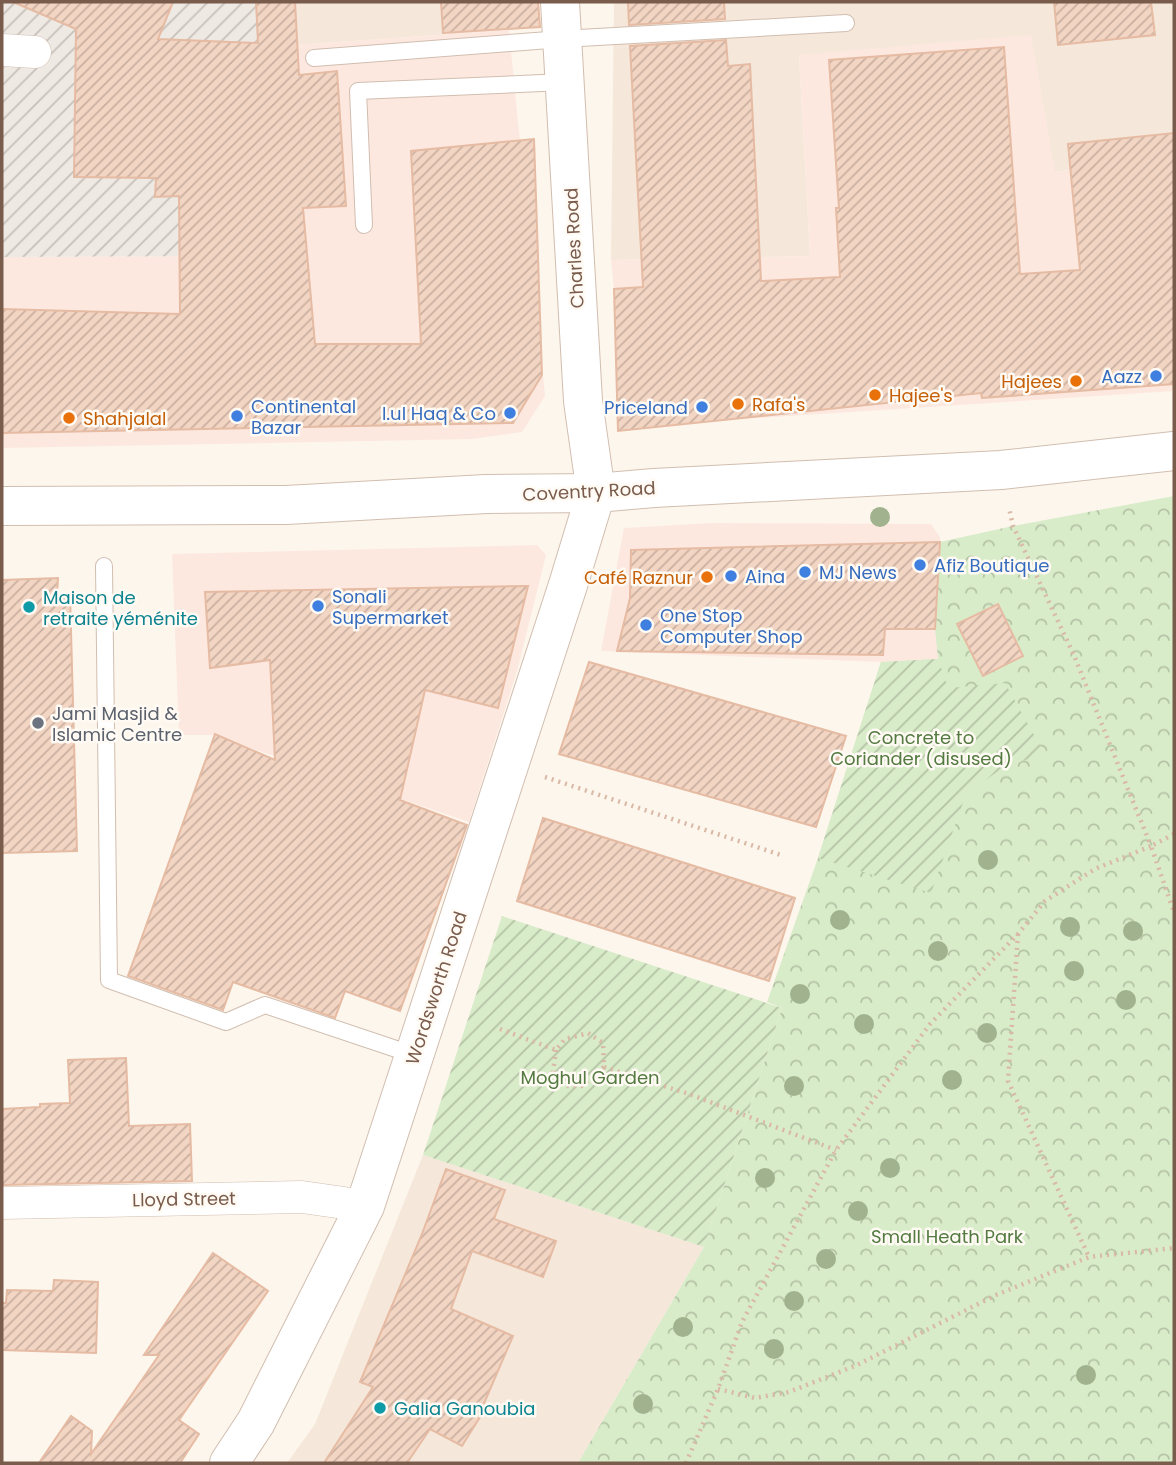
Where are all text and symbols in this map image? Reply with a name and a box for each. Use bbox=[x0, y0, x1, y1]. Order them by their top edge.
street label: Charles Road bbox=[558, 187, 590, 309]
place label: Aazz bbox=[1101, 364, 1142, 389]
marker: Aazz bbox=[1148, 368, 1164, 384]
place label: Hajees bbox=[1001, 369, 1062, 394]
marker: Hajees bbox=[1068, 373, 1084, 389]
place label: Hajee's bbox=[889, 383, 953, 408]
marker: Hajee's bbox=[867, 387, 883, 403]
place label: Rafa's bbox=[752, 392, 805, 417]
place label: Continental Bazar bbox=[251, 394, 356, 440]
place label: Priceland bbox=[604, 395, 688, 420]
marker: Rafa's bbox=[730, 396, 746, 412]
marker: Priceland bbox=[694, 399, 710, 415]
place label: I.ul Haq & Co bbox=[382, 401, 496, 426]
marker: I.ul Haq & Co bbox=[502, 405, 518, 421]
place label: Shahjalal bbox=[83, 406, 166, 431]
marker: Continental Bazar bbox=[229, 408, 245, 424]
marker: Shahjalal bbox=[61, 410, 77, 426]
street label: Coventry Road bbox=[522, 475, 656, 507]
place label: Afiz Boutique bbox=[934, 553, 1049, 578]
marker: Afiz Boutique bbox=[912, 557, 928, 573]
place label: MJ News bbox=[819, 560, 897, 585]
place label: Aina bbox=[745, 564, 785, 589]
marker: MJ News bbox=[797, 564, 813, 580]
place label: Café Raznur bbox=[584, 565, 693, 590]
marker: Aina bbox=[723, 568, 739, 584]
marker: Café Raznur bbox=[699, 569, 715, 585]
place label: Sonali Supermarket bbox=[332, 584, 449, 630]
place label: Maison de retraite yéménite bbox=[43, 585, 198, 631]
marker: Sonali Supermarket bbox=[310, 598, 326, 614]
marker: Maison de retraite yéménite bbox=[21, 599, 37, 615]
place label: One Stop Computer Shop bbox=[660, 603, 803, 649]
marker: One Stop Computer Shop bbox=[638, 617, 654, 633]
place label: Jami Masjid & Islamic Centre bbox=[52, 701, 182, 747]
marker: Jami Masjid & Islamic Centre bbox=[30, 715, 46, 731]
park label: Concrete to Coriander (disused) bbox=[830, 725, 1012, 771]
street label: Wordsworth Road bbox=[399, 908, 473, 1068]
park label: Moghul Garden bbox=[520, 1065, 660, 1090]
street label: Lloyd Street bbox=[132, 1186, 236, 1212]
park label: Small Heath Park bbox=[871, 1224, 1024, 1249]
place label: Galia Ganoubia bbox=[394, 1396, 536, 1421]
marker: Galia Ganoubia bbox=[372, 1400, 388, 1416]

